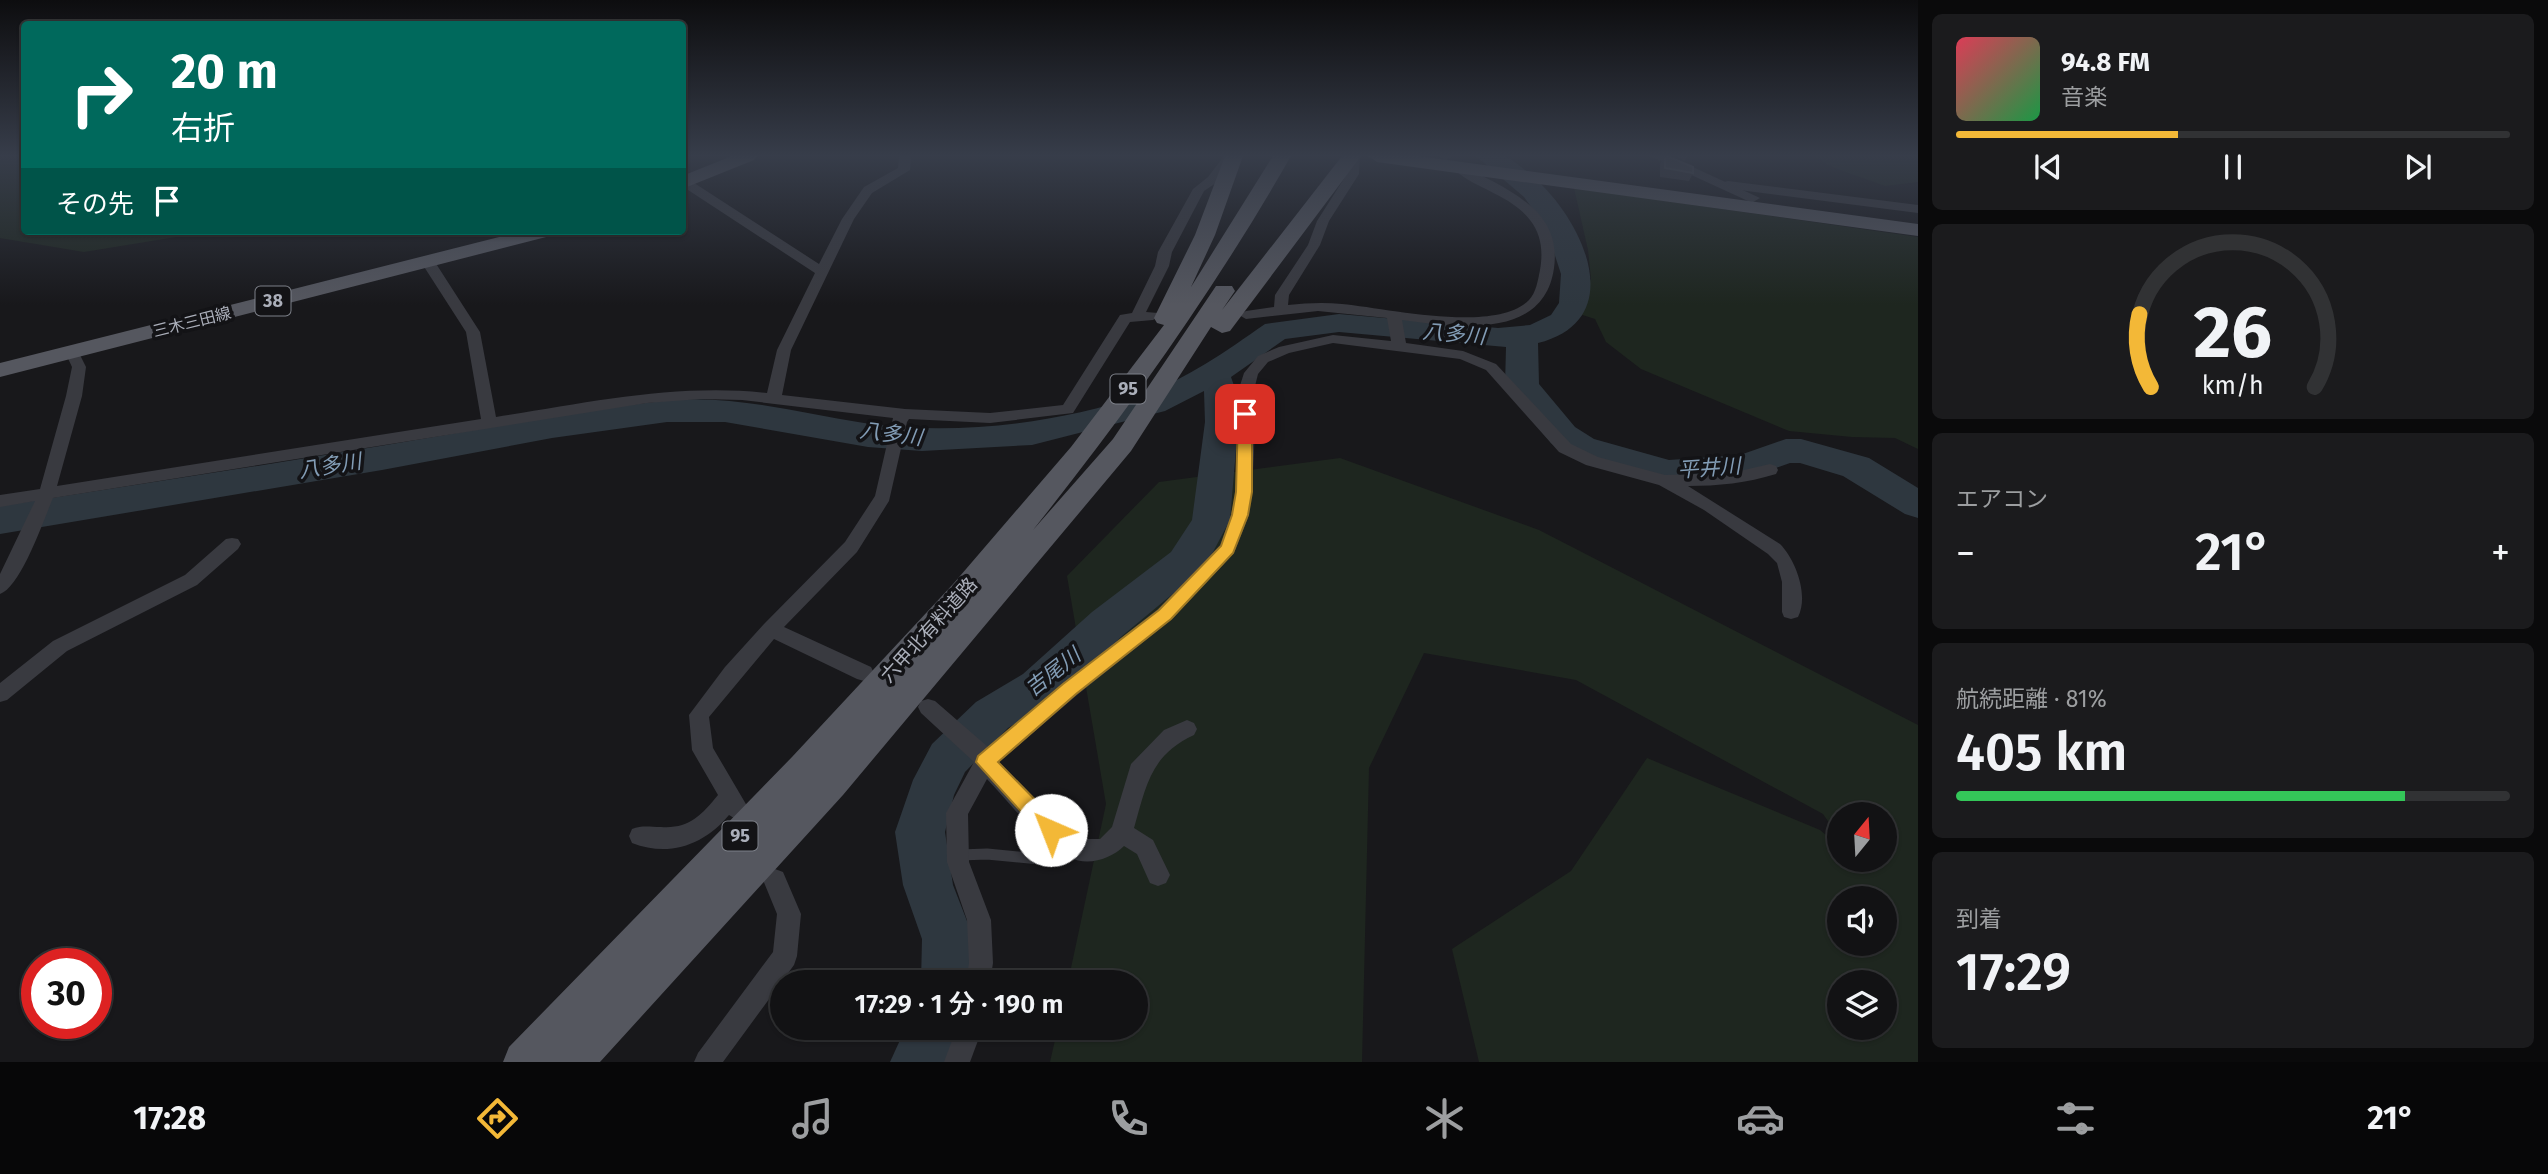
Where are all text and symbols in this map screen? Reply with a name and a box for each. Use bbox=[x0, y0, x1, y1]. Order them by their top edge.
text: 20 m bbox=[171, 42, 278, 101]
text: 94.8 FM bbox=[2061, 47, 2150, 78]
icon: right bbox=[56, 49, 147, 140]
text: 音楽 bbox=[2061, 83, 2107, 111]
text: 右折 bbox=[171, 109, 235, 147]
icon: previous bbox=[2029, 148, 2067, 186]
icon: pause bbox=[2214, 148, 2252, 186]
icon: next bbox=[2399, 148, 2437, 186]
icon: arrive bbox=[148, 182, 186, 220]
text: その先 bbox=[56, 189, 134, 220]
road number: 38 bbox=[256, 286, 290, 316]
text: 26 bbox=[2194, 290, 2272, 377]
street label: 三木三田線 bbox=[151, 303, 233, 341]
water label: 八多川 bbox=[1421, 318, 1489, 350]
text: km/h bbox=[2202, 371, 2264, 401]
road number: 95 bbox=[1110, 374, 1146, 404]
pin bbox=[1215, 384, 1275, 444]
icon: arrive bbox=[1226, 395, 1264, 433]
water label: 八多川 bbox=[858, 417, 926, 451]
water label: 八多川 bbox=[297, 448, 365, 484]
water label: 平井川 bbox=[1677, 453, 1743, 483]
text: エアコン bbox=[1956, 485, 2048, 513]
text: 21° bbox=[2195, 521, 2271, 584]
text: − bbox=[1956, 530, 1975, 576]
text: + bbox=[2491, 530, 2510, 576]
street label: 六甲北有料道路 bbox=[876, 573, 982, 687]
water label: 吉尾川 bbox=[1020, 641, 1087, 702]
text: 航続距離 · 81% bbox=[1956, 685, 2107, 713]
text: 405 km bbox=[1956, 721, 2127, 784]
position arrow bbox=[1014, 793, 1088, 867]
north arrow bbox=[1827, 802, 1897, 872]
map controls bbox=[1827, 802, 1897, 1040]
road number: 95 bbox=[722, 822, 758, 850]
button: sound bbox=[1827, 886, 1897, 956]
text: 到着 bbox=[1956, 905, 2002, 933]
text: 17:29 bbox=[1956, 941, 2071, 1004]
speed limit sign: 30 bbox=[21, 948, 112, 1039]
button: layers bbox=[1827, 970, 1897, 1040]
text: 17:29 · 1 分 · 190 m bbox=[854, 989, 1064, 1020]
icon: directions bbox=[473, 1094, 522, 1143]
icon: music bbox=[788, 1094, 837, 1143]
icon: phone bbox=[1104, 1094, 1153, 1143]
icon: climate bbox=[1420, 1094, 1469, 1143]
icon: car bbox=[1736, 1094, 1785, 1143]
icon: filters bbox=[2051, 1094, 2100, 1143]
text: 17:28 bbox=[133, 1099, 206, 1137]
text: 21° bbox=[2367, 1099, 2415, 1137]

